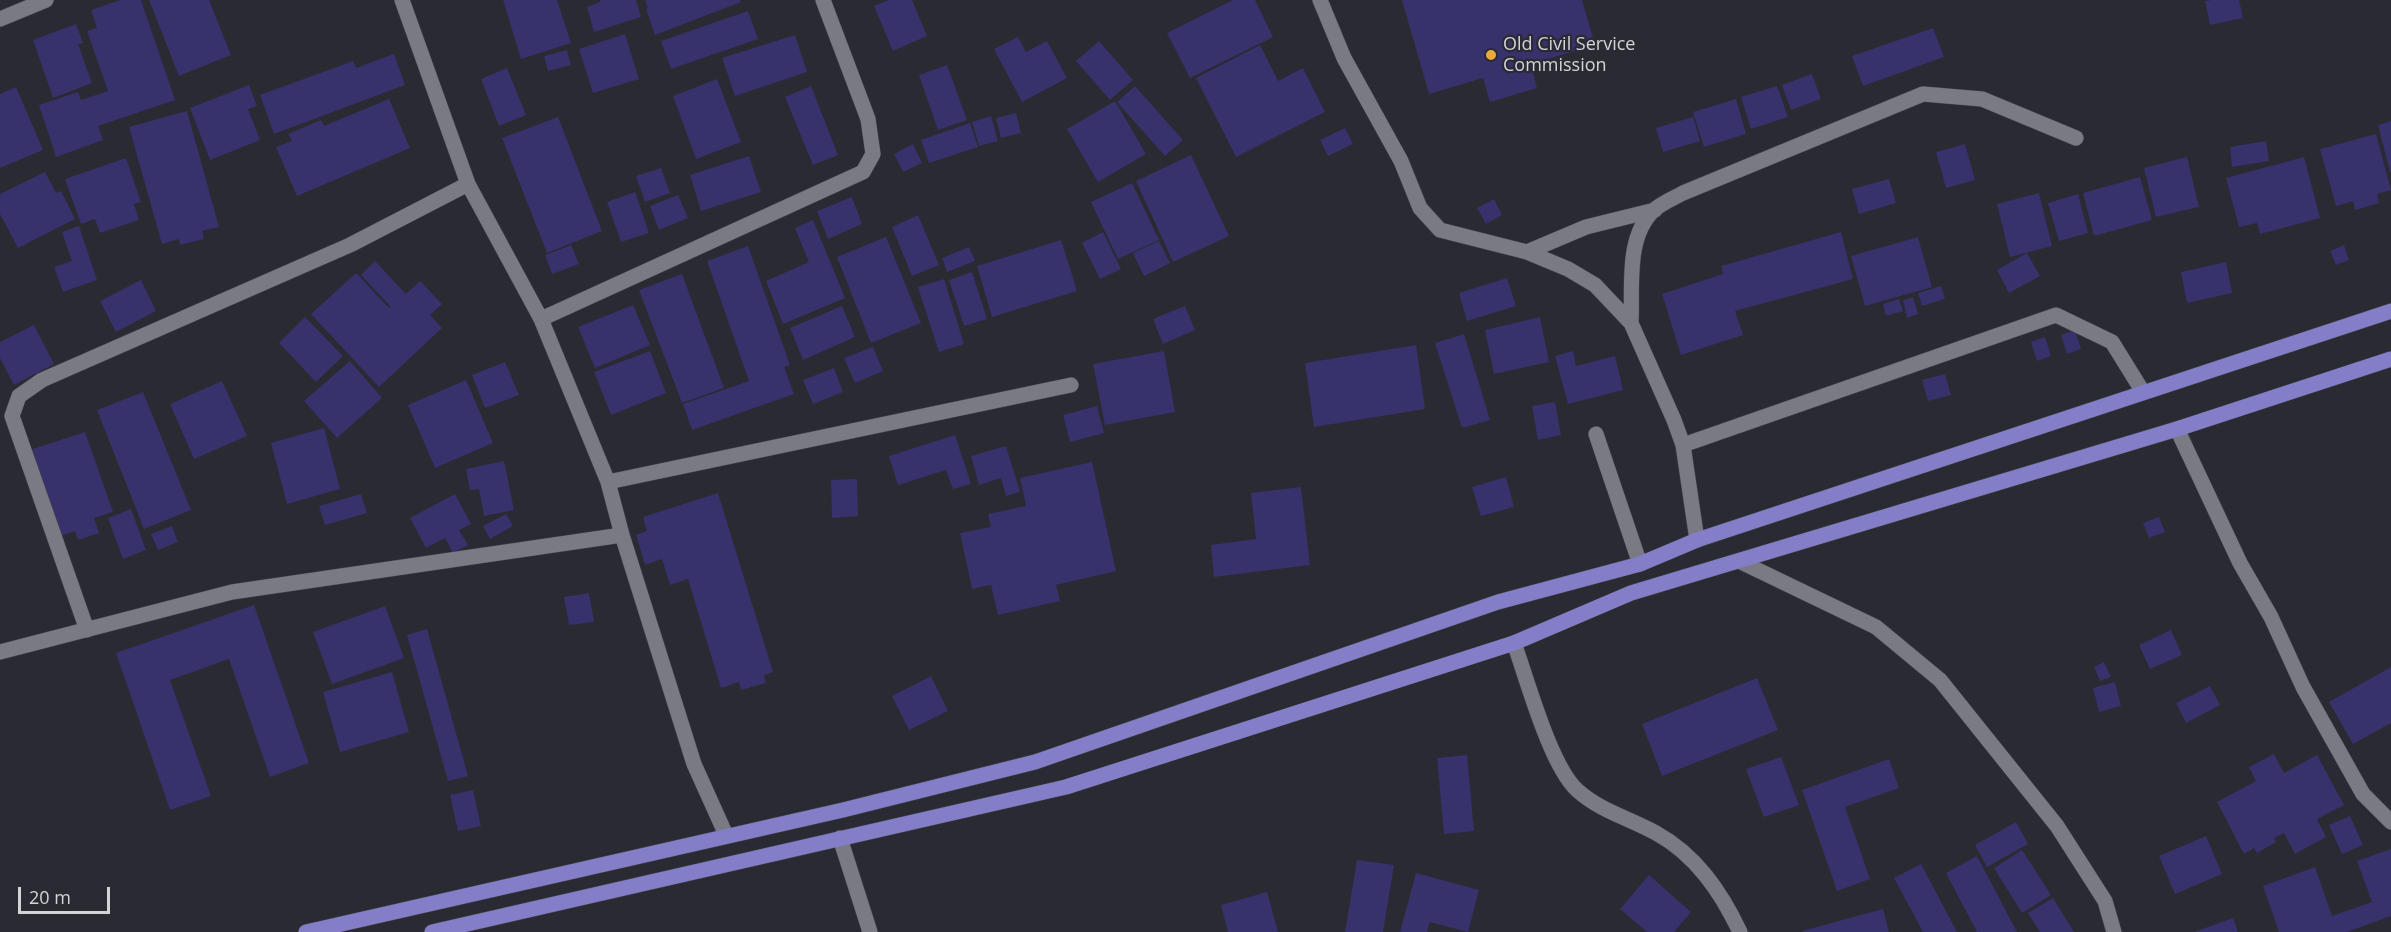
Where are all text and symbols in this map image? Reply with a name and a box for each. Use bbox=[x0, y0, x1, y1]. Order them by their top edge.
place label: Old Civil Service Commission bbox=[1503, 34, 1635, 76]
marker: Old Civil Service Commission bbox=[1484, 48, 1498, 62]
scale bar bbox=[21, 875, 112, 913]
text: 20 m bbox=[29, 885, 71, 909]

